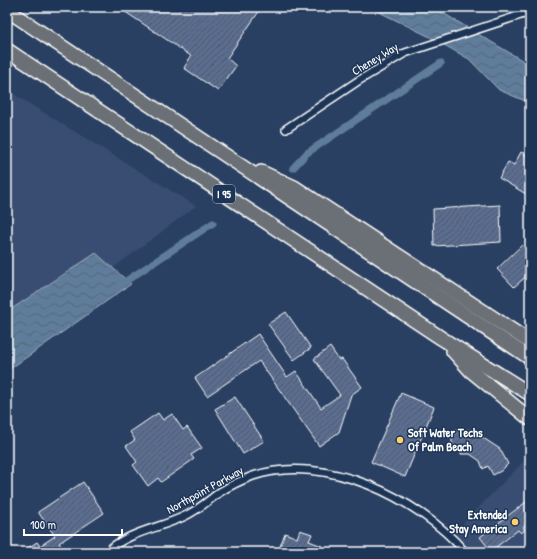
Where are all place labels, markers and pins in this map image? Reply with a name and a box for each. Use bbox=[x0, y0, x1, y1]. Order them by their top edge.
place label: Soft Water Techs Of Palm Beach bbox=[408, 424, 483, 455]
marker: Soft Water Techs Of Palm Beach bbox=[395, 435, 405, 445]
place label: Extended Stay America bbox=[449, 506, 507, 538]
marker: Extended Stay America bbox=[510, 517, 520, 527]

